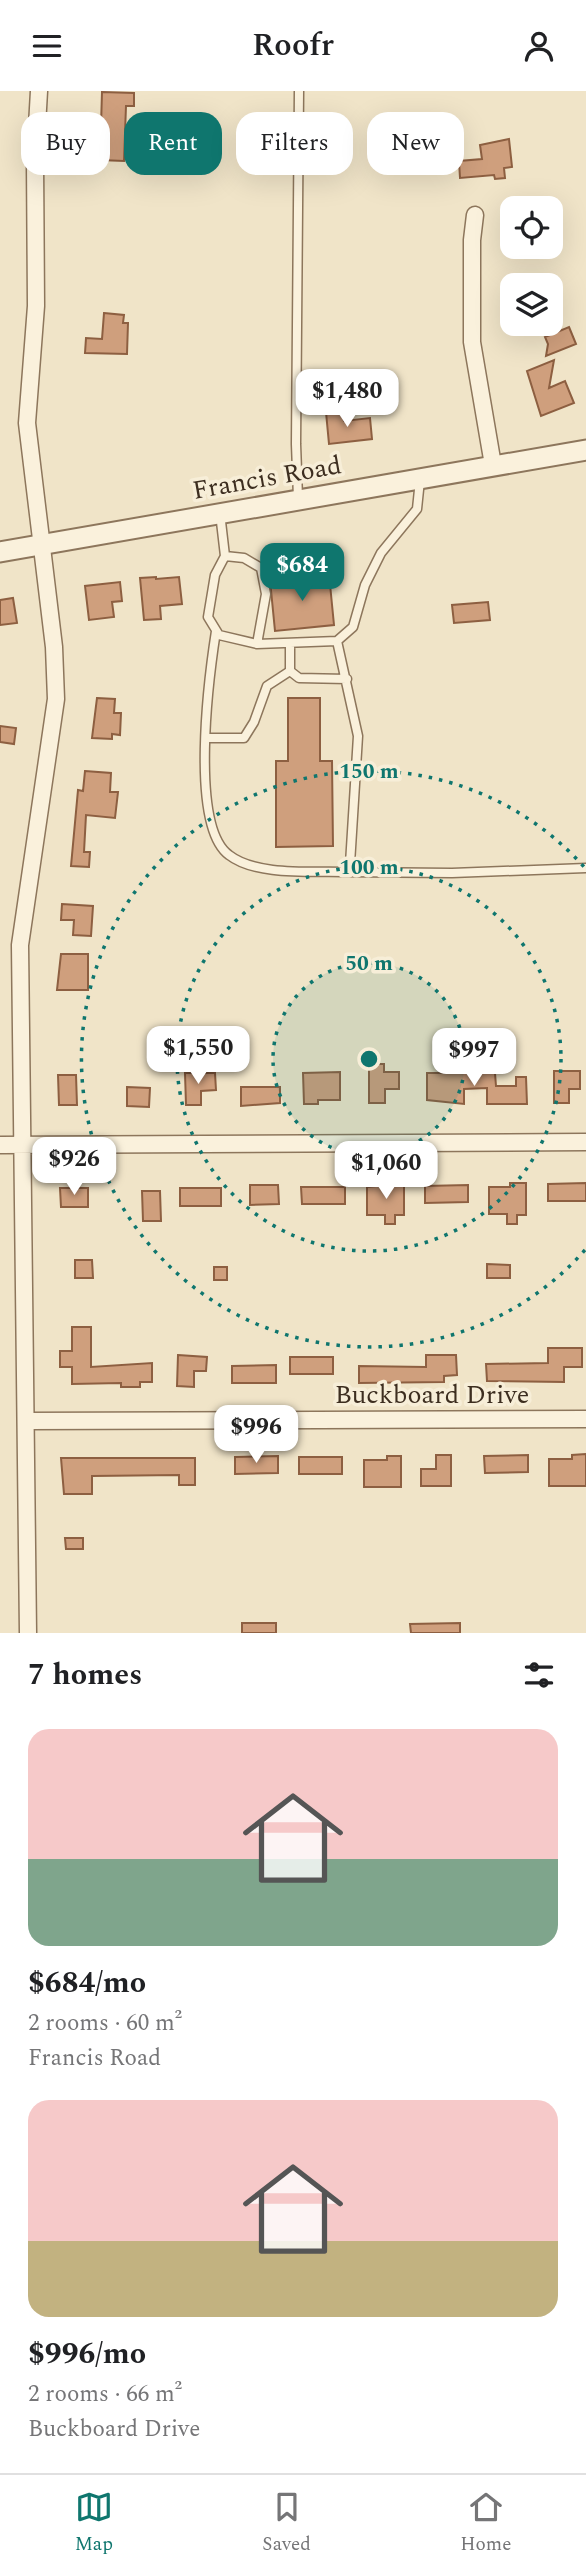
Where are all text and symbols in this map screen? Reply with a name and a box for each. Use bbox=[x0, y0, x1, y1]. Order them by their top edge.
text: Roofr bbox=[252, 21, 334, 70]
icon: menu bbox=[28, 27, 66, 65]
icon: person bbox=[520, 27, 558, 65]
chip: Buy bbox=[21, 112, 110, 175]
chip: Rent bbox=[124, 112, 222, 175]
chip: Filters bbox=[236, 112, 353, 175]
chip: New bbox=[367, 112, 464, 175]
map controls bbox=[500, 196, 563, 336]
button: locate bbox=[500, 196, 563, 259]
button: layers bbox=[500, 273, 563, 336]
pin: $1,480 bbox=[290, 369, 404, 429]
text: $1,480 bbox=[312, 374, 382, 409]
street label: Francis Road bbox=[189, 445, 345, 511]
pin: $684 bbox=[261, 543, 343, 603]
text: $684 bbox=[276, 548, 328, 583]
text: 150 m bbox=[339, 756, 399, 788]
text: 100 m bbox=[339, 852, 399, 884]
text: 50 m bbox=[345, 948, 393, 980]
pin: $1,550 bbox=[141, 1027, 255, 1086]
pin: $997 bbox=[433, 1028, 515, 1088]
text: $1,550 bbox=[163, 1031, 233, 1066]
text: $997 bbox=[448, 1033, 500, 1068]
centre of rings bbox=[357, 1047, 381, 1071]
pin: $926 bbox=[33, 1137, 115, 1197]
pin: $1,060 bbox=[329, 1141, 443, 1201]
text: $926 bbox=[48, 1142, 100, 1177]
text: $1,060 bbox=[351, 1146, 421, 1181]
street label: Buckboard Drive bbox=[335, 1375, 529, 1415]
pin: $996 bbox=[215, 1405, 297, 1465]
text: $996 bbox=[230, 1410, 282, 1445]
text: 7 homes bbox=[28, 1652, 142, 1698]
icon: filters bbox=[520, 1656, 558, 1694]
icon: home bbox=[230, 1775, 356, 1901]
text: $684/mo bbox=[28, 1960, 146, 2006]
text: 2 rooms · 60 m² bbox=[28, 2006, 182, 2041]
text: Francis Road bbox=[28, 2041, 161, 2076]
icon: home bbox=[230, 2146, 356, 2272]
text: $996/mo bbox=[28, 2331, 146, 2377]
text: 2 rooms · 66 m² bbox=[28, 2377, 182, 2412]
text: Buckboard Drive bbox=[28, 2412, 200, 2447]
tab: Map bbox=[75, 2488, 113, 2559]
tab: Saved bbox=[262, 2488, 311, 2559]
tab: Home bbox=[460, 2488, 511, 2559]

